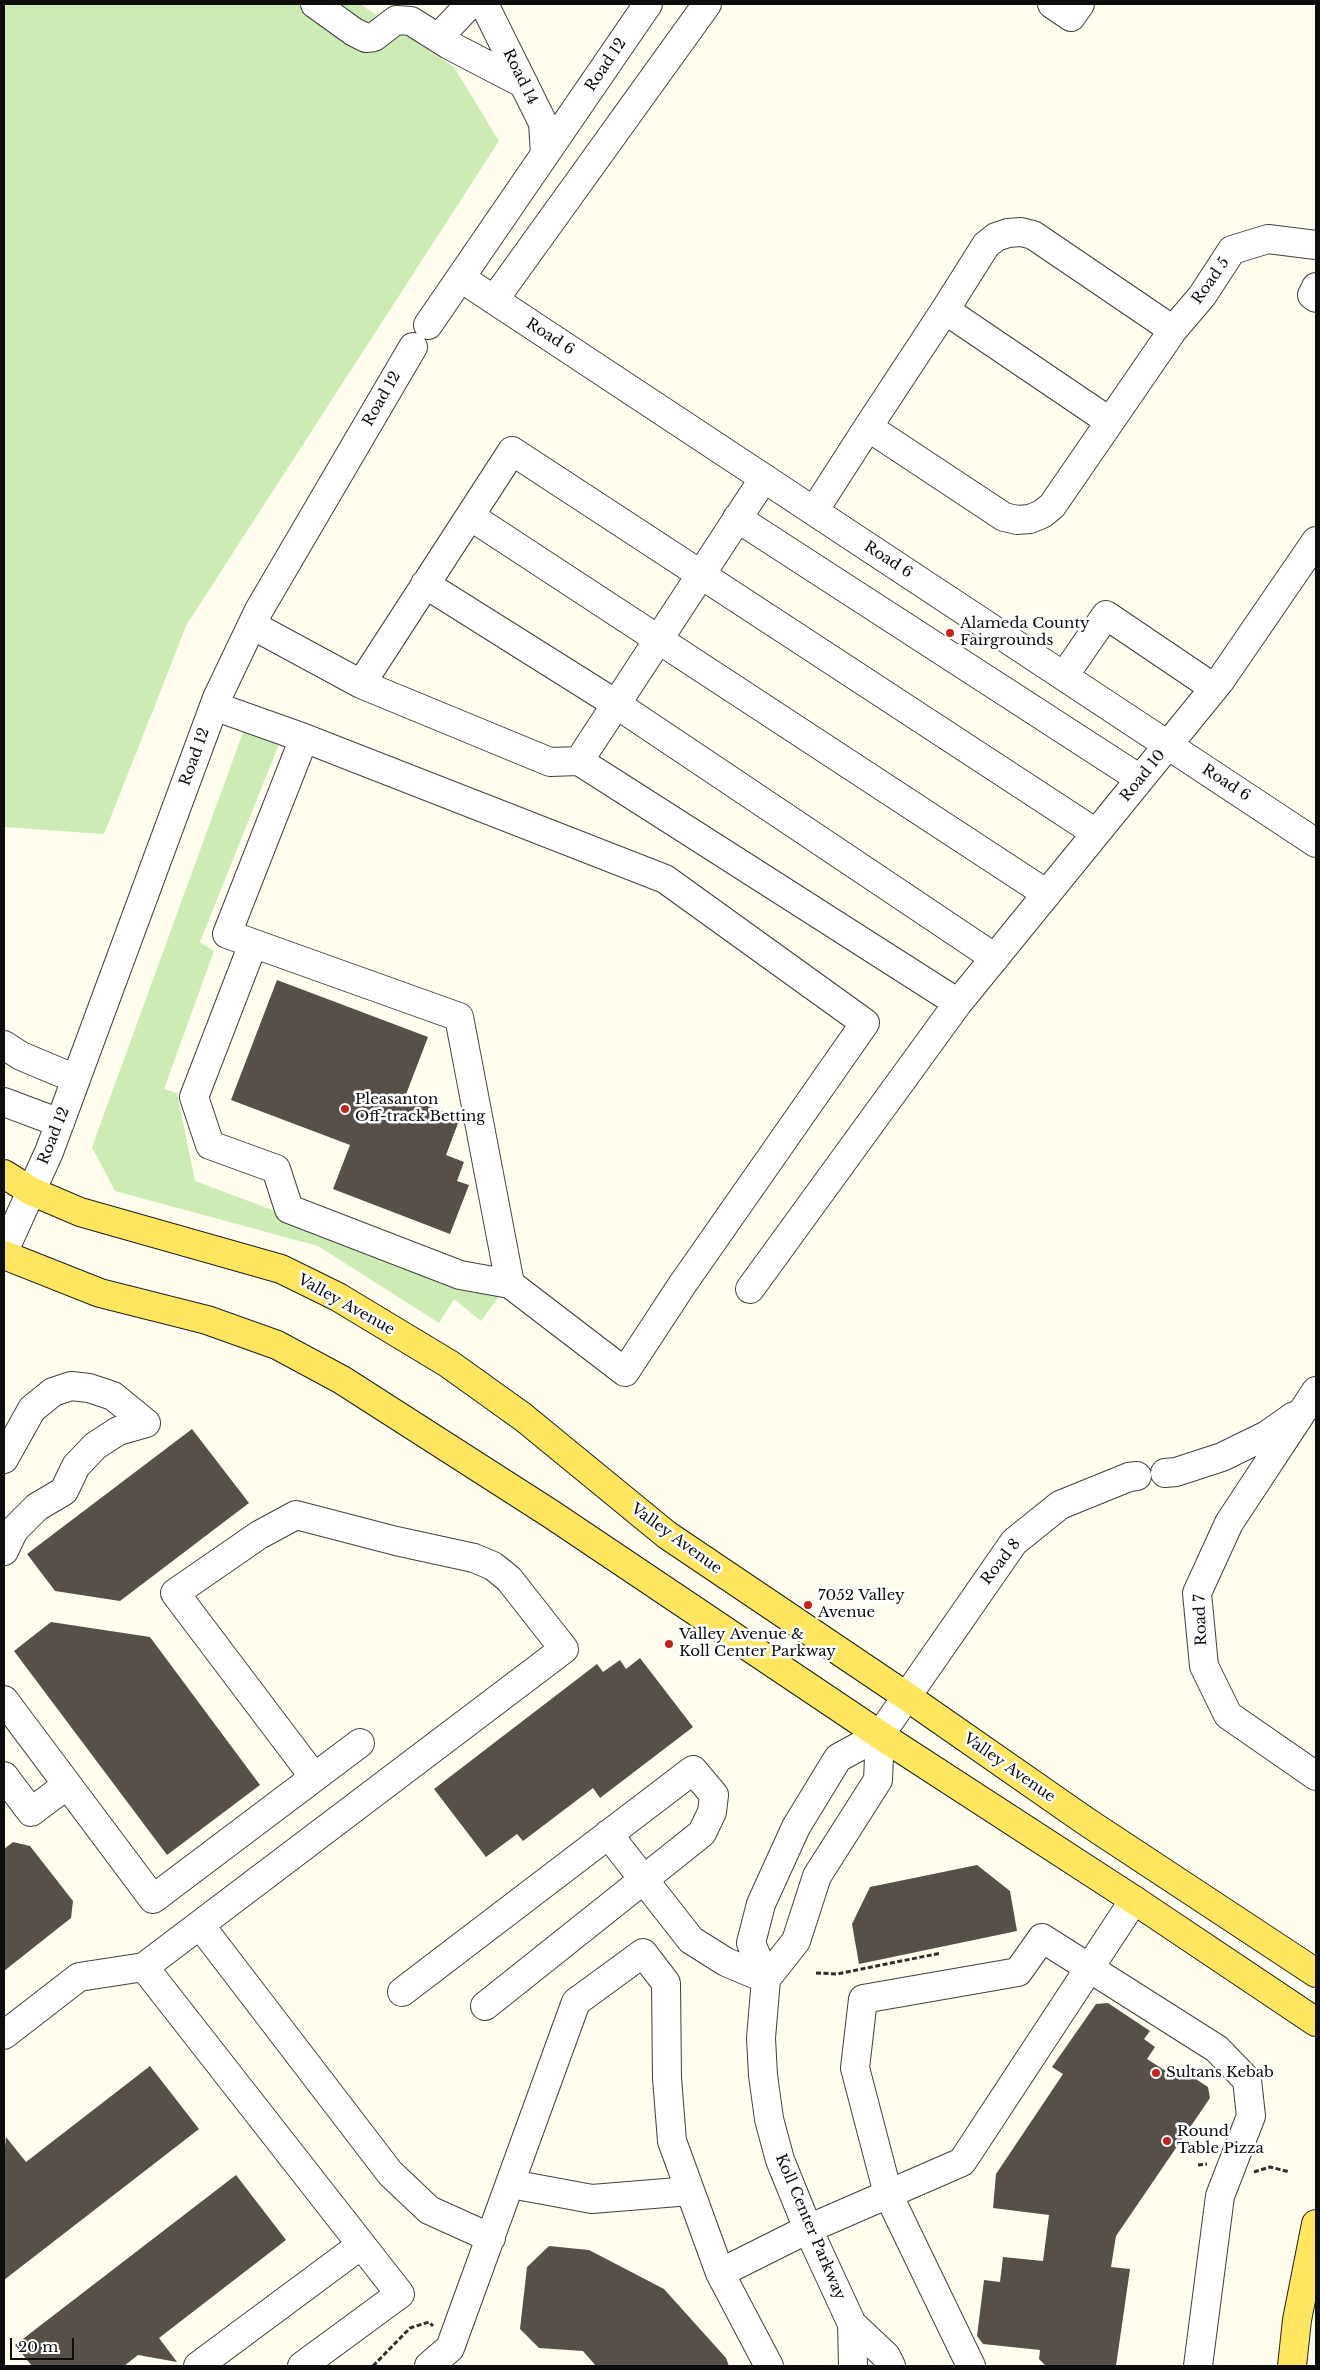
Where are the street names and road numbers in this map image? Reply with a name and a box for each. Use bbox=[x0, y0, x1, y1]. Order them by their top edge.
street label: Road 12 bbox=[582, 35, 630, 95]
street label: Road 14 bbox=[499, 46, 541, 108]
street label: Road 5 bbox=[1189, 254, 1233, 308]
street label: Road 6 bbox=[523, 315, 577, 359]
street label: Road 12 bbox=[359, 368, 405, 430]
street label: Road 6 bbox=[861, 538, 915, 582]
street label: Road 12 bbox=[176, 726, 214, 788]
street label: Road 10 bbox=[1117, 746, 1169, 806]
street label: Road 6 bbox=[1199, 761, 1253, 805]
street label: Road 12 bbox=[34, 1105, 74, 1167]
street label: Valley Avenue bbox=[294, 1271, 398, 1339]
street label: Valley Avenue bbox=[627, 1500, 725, 1578]
street label: Road 8 bbox=[977, 1535, 1025, 1589]
street label: Road 7 bbox=[1191, 1594, 1211, 1646]
street label: Valley Avenue bbox=[960, 1730, 1058, 1806]
street label: Koll Center Parkway bbox=[771, 2151, 849, 2303]

